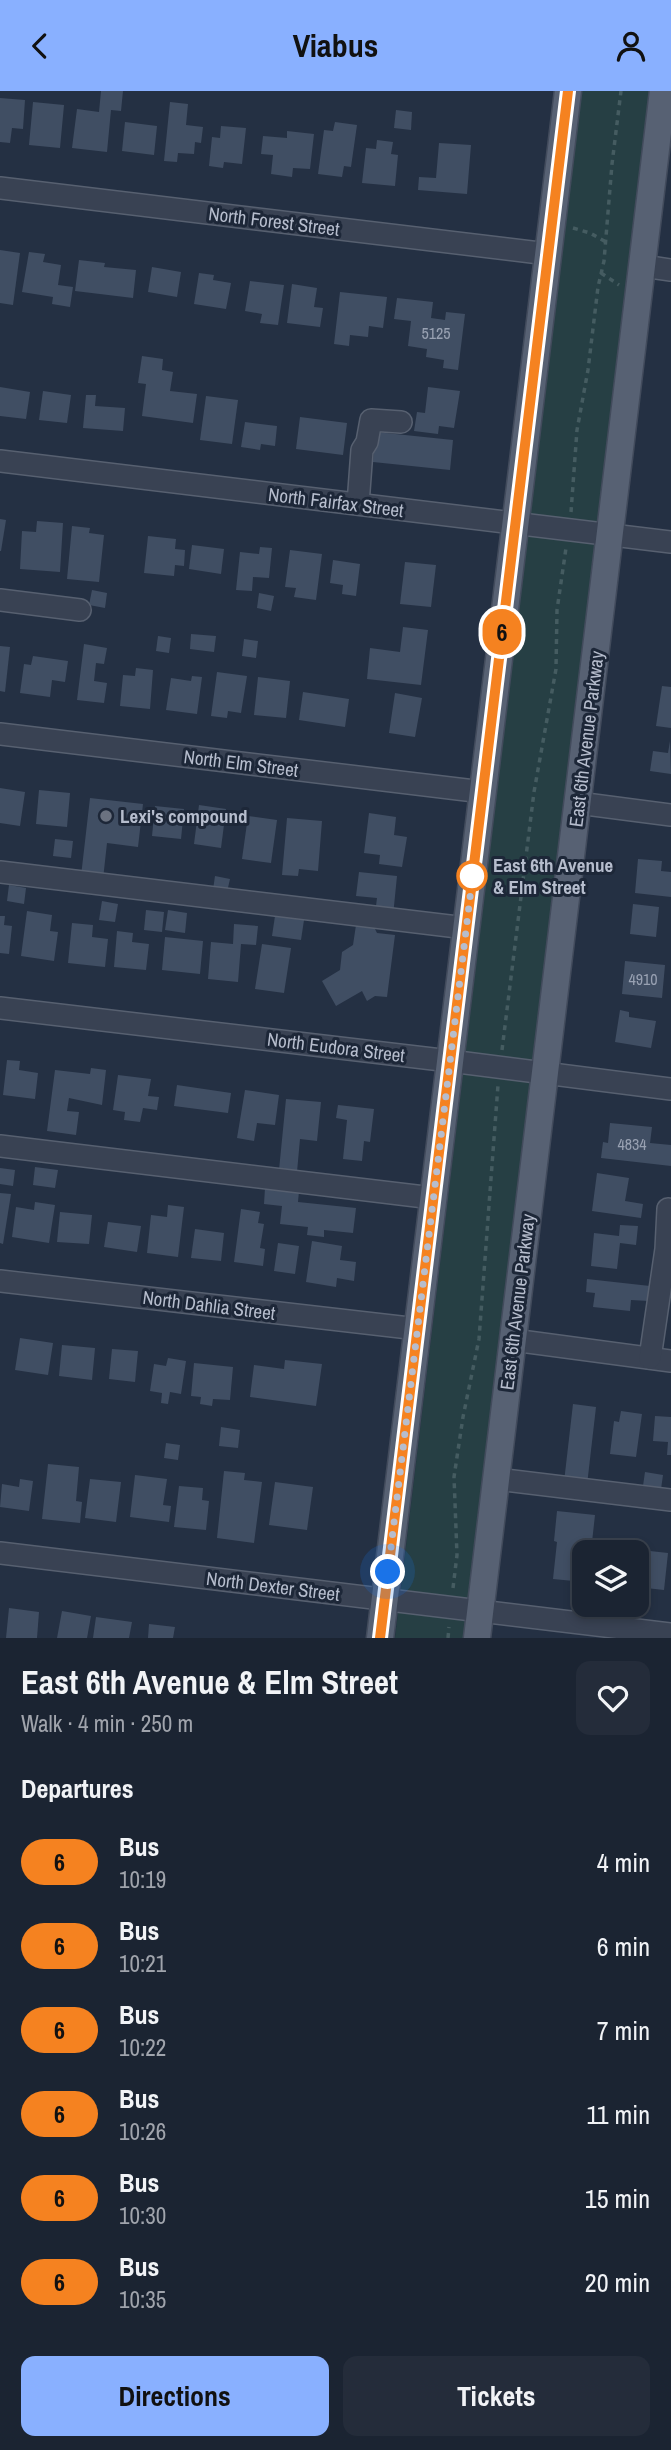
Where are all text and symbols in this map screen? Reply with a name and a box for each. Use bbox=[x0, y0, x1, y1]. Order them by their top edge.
text: Viabus bbox=[293, 24, 378, 67]
icon: back bbox=[21, 27, 59, 65]
icon: person bbox=[612, 27, 650, 65]
street label: North Forest Street bbox=[207, 200, 342, 242]
house number: 5125 bbox=[421, 322, 451, 344]
street label: North Fairfax Street bbox=[267, 481, 406, 523]
line badge: 6 bbox=[479, 609, 525, 655]
text: 6 bbox=[497, 616, 507, 648]
street label: East 6th Avenue Parkway bbox=[562, 649, 610, 829]
street label: North Elm Street bbox=[182, 743, 300, 783]
place label: Lexi's compound bbox=[120, 803, 248, 829]
marker: Lexi's compound bbox=[98, 808, 114, 824]
place label: East 6th Avenue & Elm Street bbox=[493, 852, 613, 900]
marker: East 6th Avenue & Elm Street bbox=[457, 861, 487, 891]
house number: 4910 bbox=[628, 968, 658, 990]
street label: North Eudora Street bbox=[266, 1026, 407, 1068]
house number: 4834 bbox=[617, 1133, 647, 1155]
street label: East 6th Avenue Parkway bbox=[493, 1212, 541, 1392]
street label: North Dahlia Street bbox=[141, 1284, 277, 1326]
map controls bbox=[572, 1540, 649, 1617]
button: layers bbox=[572, 1540, 649, 1617]
your location bbox=[370, 1554, 405, 1589]
street label: North Dexter Street bbox=[205, 1565, 342, 1607]
text: East 6th Avenue & Elm Street bbox=[21, 1660, 398, 1704]
button: heart bbox=[576, 1661, 650, 1735]
text: Walk · 4 min · 250 m bbox=[21, 1708, 193, 1739]
text: Departures bbox=[21, 1771, 134, 1806]
text: Bus bbox=[119, 1829, 159, 1864]
text: 4 min bbox=[597, 1845, 650, 1880]
text: 6 bbox=[54, 1846, 65, 1878]
text: 10:19 bbox=[119, 1864, 166, 1895]
text: Bus bbox=[119, 1913, 159, 1948]
text: 6 min bbox=[597, 1929, 650, 1964]
text: 6 bbox=[54, 1930, 65, 1962]
text: 10:21 bbox=[119, 1948, 166, 1979]
text: Bus bbox=[119, 1997, 159, 2032]
text: 7 min bbox=[597, 2013, 650, 2048]
text: 6 bbox=[54, 2014, 65, 2046]
text: 10:22 bbox=[119, 2032, 166, 2063]
text: Bus bbox=[119, 2081, 159, 2116]
text: 11 min bbox=[586, 2097, 650, 2132]
text: 6 bbox=[54, 2098, 65, 2130]
text: 10:26 bbox=[119, 2116, 166, 2147]
text: Bus bbox=[119, 2165, 159, 2200]
text: 15 min bbox=[585, 2181, 650, 2216]
text: 6 bbox=[54, 2182, 65, 2214]
text: 10:30 bbox=[119, 2200, 166, 2231]
text: Bus bbox=[119, 2249, 159, 2284]
text: 20 min bbox=[585, 2265, 650, 2300]
text: 6 bbox=[54, 2266, 65, 2298]
text: 10:35 bbox=[119, 2284, 166, 2315]
button: Directions bbox=[21, 2356, 329, 2436]
button: Tickets bbox=[343, 2356, 650, 2436]

